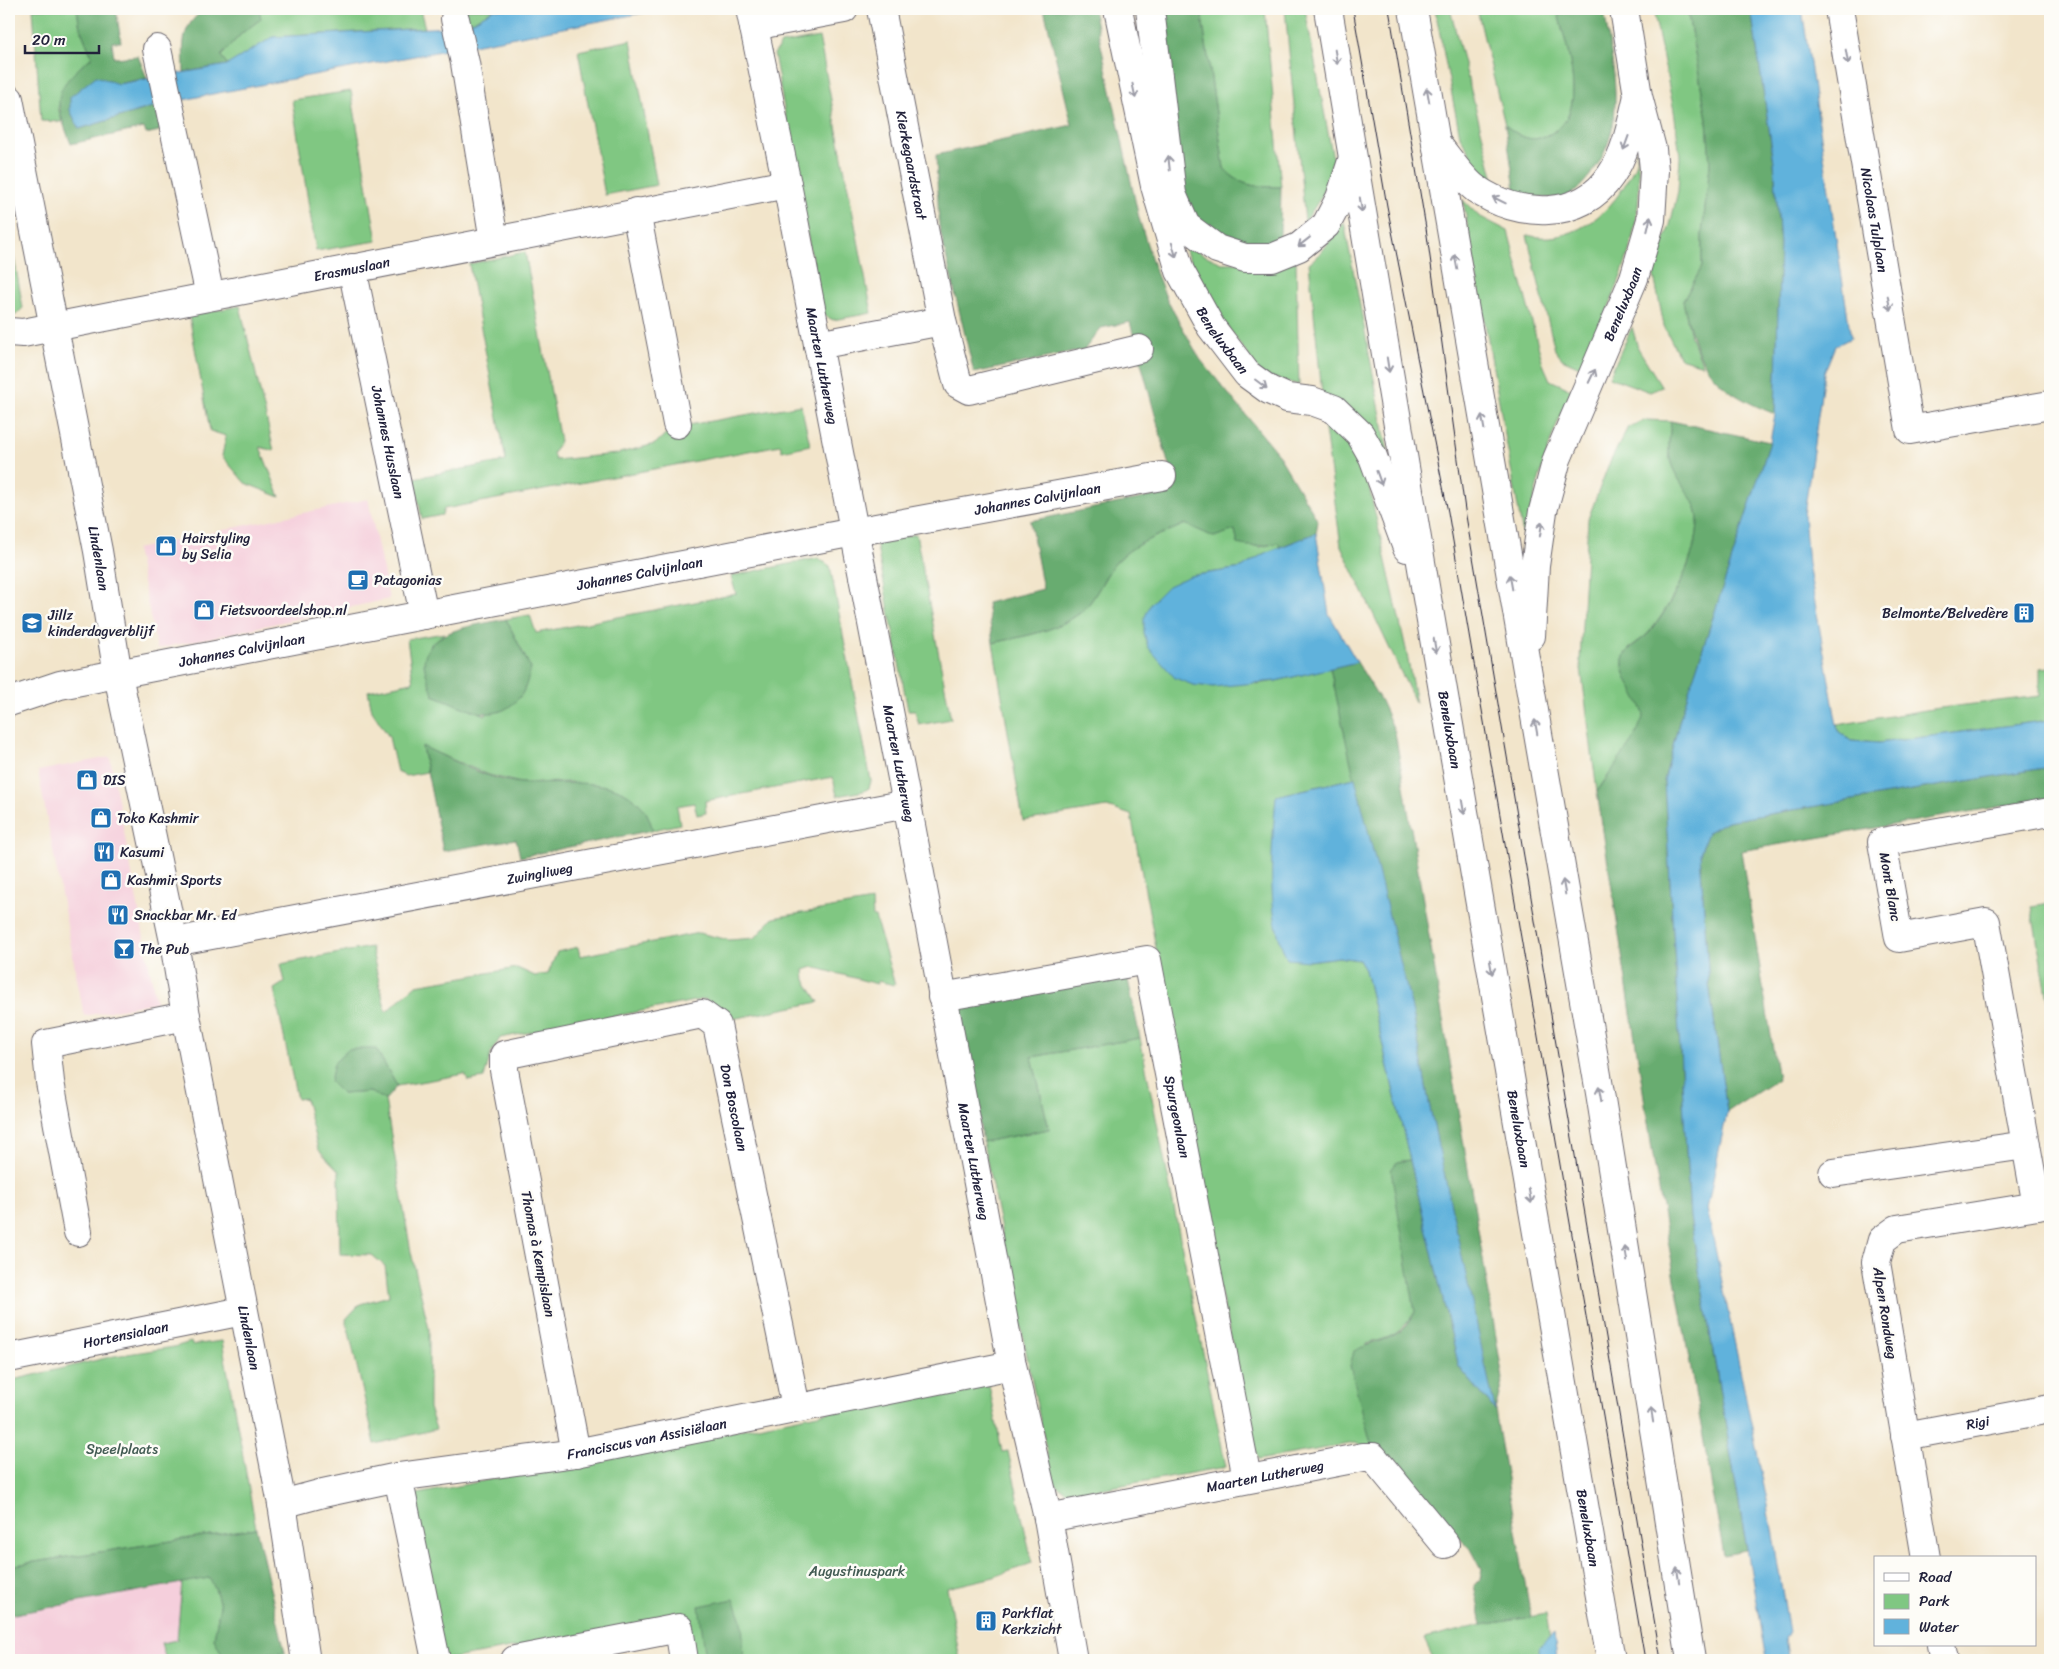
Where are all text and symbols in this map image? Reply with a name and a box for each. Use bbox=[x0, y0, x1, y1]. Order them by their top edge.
scale bar bbox=[25, 22, 99, 54]
text: 20 m bbox=[32, 27, 66, 53]
one-way arrow bbox=[1332, 48, 1342, 64]
one-way arrow bbox=[1842, 48, 1852, 64]
one-way arrow bbox=[1130, 83, 1139, 99]
one-way arrow bbox=[1422, 87, 1432, 103]
street label: Kierkegaardstraat bbox=[889, 108, 935, 223]
one-way arrow bbox=[1621, 135, 1630, 150]
one-way arrow bbox=[1164, 155, 1174, 171]
street label: Nicolaas Tulplaan bbox=[1853, 166, 1896, 275]
one-way arrow bbox=[1492, 195, 1507, 204]
one-way arrow bbox=[1357, 197, 1367, 213]
one-way arrow bbox=[1645, 216, 1654, 232]
one-way arrow bbox=[1298, 237, 1311, 248]
one-way arrow bbox=[1169, 241, 1179, 257]
street label: Erasmuslaan bbox=[311, 249, 393, 289]
one-way arrow bbox=[1451, 254, 1461, 270]
street label: Beneluxbaan bbox=[1596, 263, 1649, 345]
one-way arrow bbox=[1884, 295, 1894, 311]
street label: Beneluxbaan bbox=[1189, 302, 1256, 380]
street label: Maarten Lutherweg bbox=[799, 305, 846, 427]
one-way arrow bbox=[1384, 357, 1394, 373]
one-way arrow bbox=[1588, 369, 1597, 384]
one-way arrow bbox=[1254, 379, 1267, 390]
street label: Johannes Husslaan bbox=[364, 382, 412, 502]
one-way arrow bbox=[1478, 415, 1488, 431]
one-way arrow bbox=[1375, 470, 1384, 485]
street label: Johannes Calvijnlaan bbox=[971, 475, 1103, 523]
one-way arrow bbox=[1536, 521, 1546, 537]
street label: Lindenlaan bbox=[81, 524, 117, 593]
place label: Hairstyling by Selia bbox=[182, 526, 250, 567]
shop icon: Hairstyling by Selia bbox=[154, 534, 178, 558]
street label: Johannes Calvijnlaan bbox=[573, 549, 705, 598]
cafe icon: Patagonias bbox=[346, 568, 370, 592]
place label: Patagonias bbox=[374, 568, 442, 593]
one-way arrow bbox=[1505, 575, 1515, 591]
shop icon: Fietsvoordeelshop.nl bbox=[192, 598, 216, 622]
place label: Fietsvoordeelshop.nl bbox=[220, 598, 348, 623]
place label: Belmonte/Belvedère bbox=[1882, 601, 2008, 626]
building icon: Belmonte/Belvedère bbox=[2012, 601, 2036, 625]
place label: Jillz kinderdagverblijf bbox=[47, 603, 156, 644]
school or university icon: Jillz kinderdagverblijf bbox=[20, 611, 44, 635]
street label: Johannes Calvijnlaan bbox=[176, 625, 308, 675]
one-way arrow bbox=[1431, 638, 1441, 654]
street label: Beneluxbaan bbox=[1431, 689, 1469, 771]
street label: Maarten Lutherweg bbox=[876, 702, 923, 824]
one-way arrow bbox=[1530, 719, 1540, 735]
shop icon: DIS bbox=[75, 768, 99, 792]
place label: DIS bbox=[103, 768, 126, 793]
one-way arrow bbox=[1458, 798, 1468, 814]
shop icon: Toko Kashmir bbox=[89, 806, 113, 830]
place label: Toko Kashmir bbox=[117, 806, 200, 831]
restaurant icon: Kasumi bbox=[92, 840, 116, 864]
place label: Kasumi bbox=[120, 840, 165, 865]
street label: Mont Blanc bbox=[1872, 850, 1908, 924]
street label: Zwingliweg bbox=[504, 855, 575, 892]
shop icon: Kashmir Sports bbox=[99, 868, 123, 892]
place label: Kashmir Sports bbox=[127, 868, 222, 893]
one-way arrow bbox=[1558, 880, 1568, 896]
restaurant icon: Snackbar Mr. Ed bbox=[106, 903, 130, 927]
place label: Snackbar Mr. Ed bbox=[134, 903, 238, 928]
bar icon: The Pub bbox=[112, 937, 136, 961]
place label: The Pub bbox=[140, 937, 190, 962]
one-way arrow bbox=[1486, 958, 1496, 974]
street label: Don Boscolaan bbox=[713, 1062, 755, 1154]
street label: Spurgeonlaan bbox=[1157, 1073, 1198, 1161]
one-way arrow bbox=[1595, 1086, 1605, 1102]
street label: Beneluxbaan bbox=[1500, 1088, 1538, 1170]
street label: Maarten Lutherweg bbox=[951, 1100, 997, 1222]
one-way arrow bbox=[1525, 1187, 1535, 1203]
street label: Thomas à Kempislaan bbox=[513, 1188, 563, 1320]
one-way arrow bbox=[1621, 1247, 1631, 1263]
street label: Alpen Rondweg bbox=[1865, 1264, 1905, 1361]
street label: Lindenlaan bbox=[231, 1303, 268, 1373]
street label: Hortensialaan bbox=[81, 1314, 171, 1355]
one-way arrow bbox=[1646, 1407, 1656, 1423]
street label: Rigi bbox=[1964, 1408, 1993, 1437]
street label: Franciscus van Assisiëlaan bbox=[565, 1410, 729, 1467]
park label: Speelplaats bbox=[86, 1437, 158, 1462]
street label: Maarten Lutherweg bbox=[1204, 1452, 1326, 1500]
street label: Beneluxbaan bbox=[1569, 1487, 1607, 1569]
legend bbox=[1874, 1556, 2036, 1646]
park label: Augustinuspark bbox=[808, 1559, 906, 1584]
text: Road bbox=[1919, 1564, 1952, 1590]
one-way arrow bbox=[1672, 1568, 1682, 1584]
text: Park bbox=[1919, 1588, 1950, 1614]
place label: Parkflat Kerkzicht bbox=[1002, 1601, 1063, 1642]
building icon: Parkflat Kerkzicht bbox=[974, 1609, 998, 1633]
text: Water bbox=[1919, 1614, 1959, 1640]

